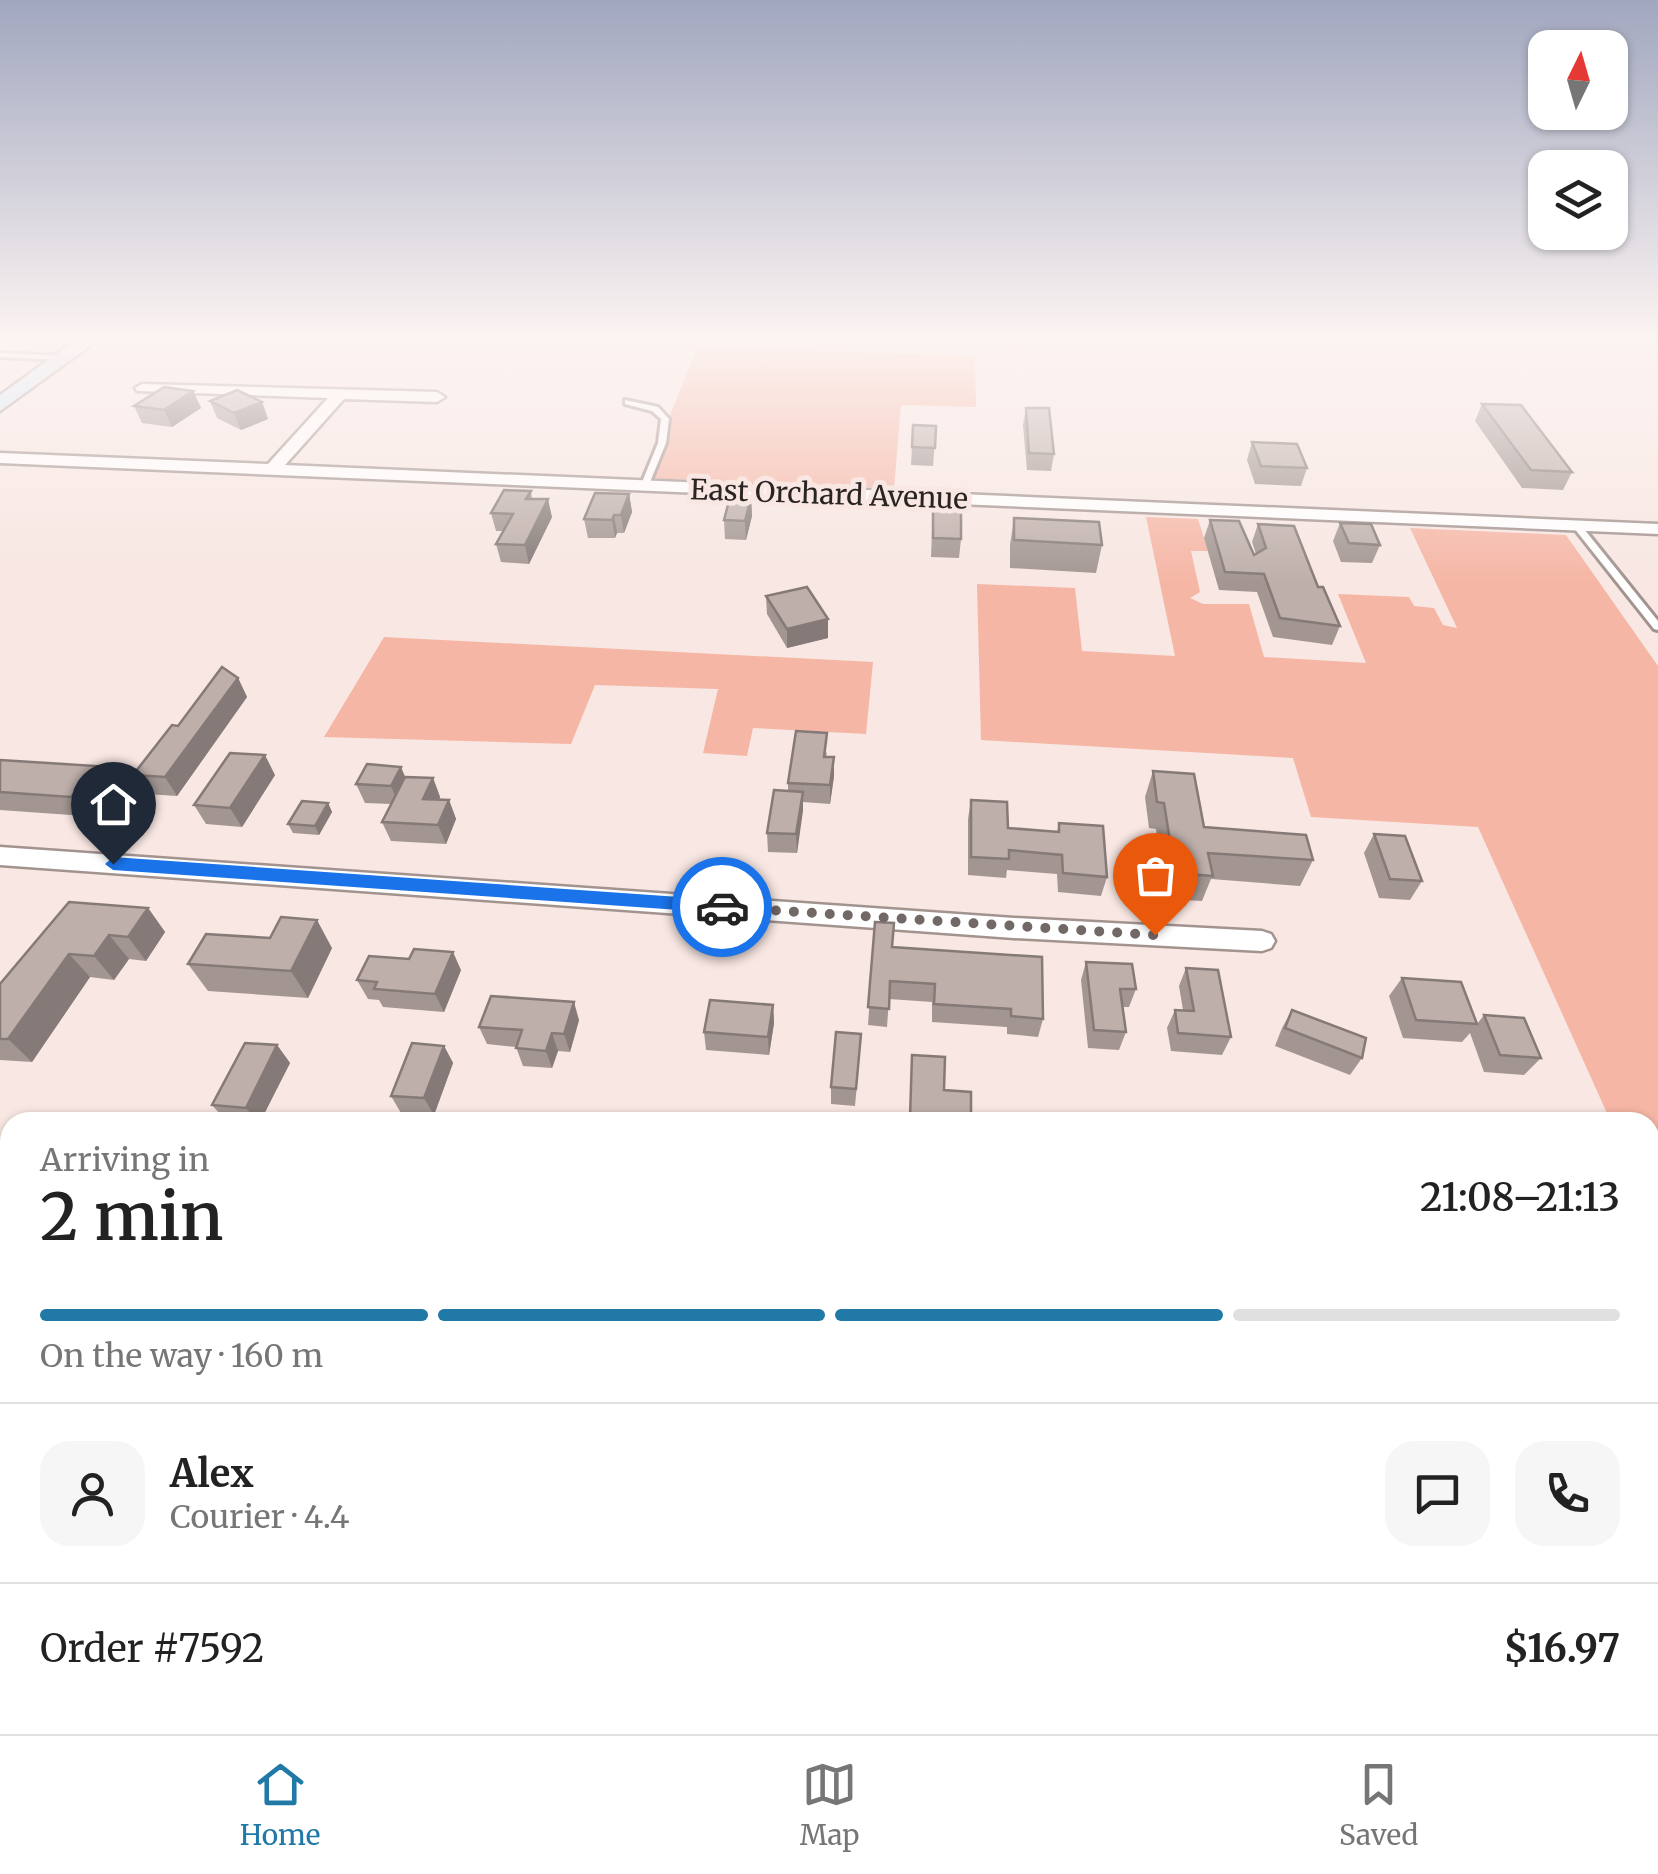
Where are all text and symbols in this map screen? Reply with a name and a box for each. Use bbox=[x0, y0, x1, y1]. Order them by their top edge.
north arrow bbox=[1528, 30, 1628, 130]
map controls bbox=[1528, 30, 1628, 250]
button: layers bbox=[1528, 150, 1628, 250]
street label: East Orchard Avenue bbox=[689, 471, 969, 517]
pin bbox=[71, 762, 156, 865]
icon: home bbox=[86, 777, 141, 832]
pin bbox=[1113, 833, 1198, 936]
icon: bag bbox=[1128, 848, 1183, 903]
courier bbox=[672, 857, 772, 957]
icon: car bbox=[695, 880, 750, 935]
text: Arriving in bbox=[40, 1140, 209, 1180]
text: 21:08–21:13 bbox=[1420, 1174, 1620, 1221]
text: 2 min bbox=[40, 1176, 224, 1258]
text: On the way · 160 m bbox=[40, 1336, 323, 1376]
button: person bbox=[40, 1441, 145, 1546]
button: chat bbox=[1385, 1441, 1490, 1546]
button: phone bbox=[1515, 1441, 1620, 1546]
text: Alex bbox=[170, 1450, 254, 1497]
text: Courier · 4.4 bbox=[170, 1497, 350, 1537]
text: Order #7592 bbox=[40, 1625, 264, 1672]
text: $16.97 bbox=[1503, 1625, 1620, 1672]
tab: Home bbox=[240, 1757, 320, 1853]
tab: Map bbox=[800, 1757, 860, 1853]
tab: Saved bbox=[1339, 1757, 1418, 1853]

